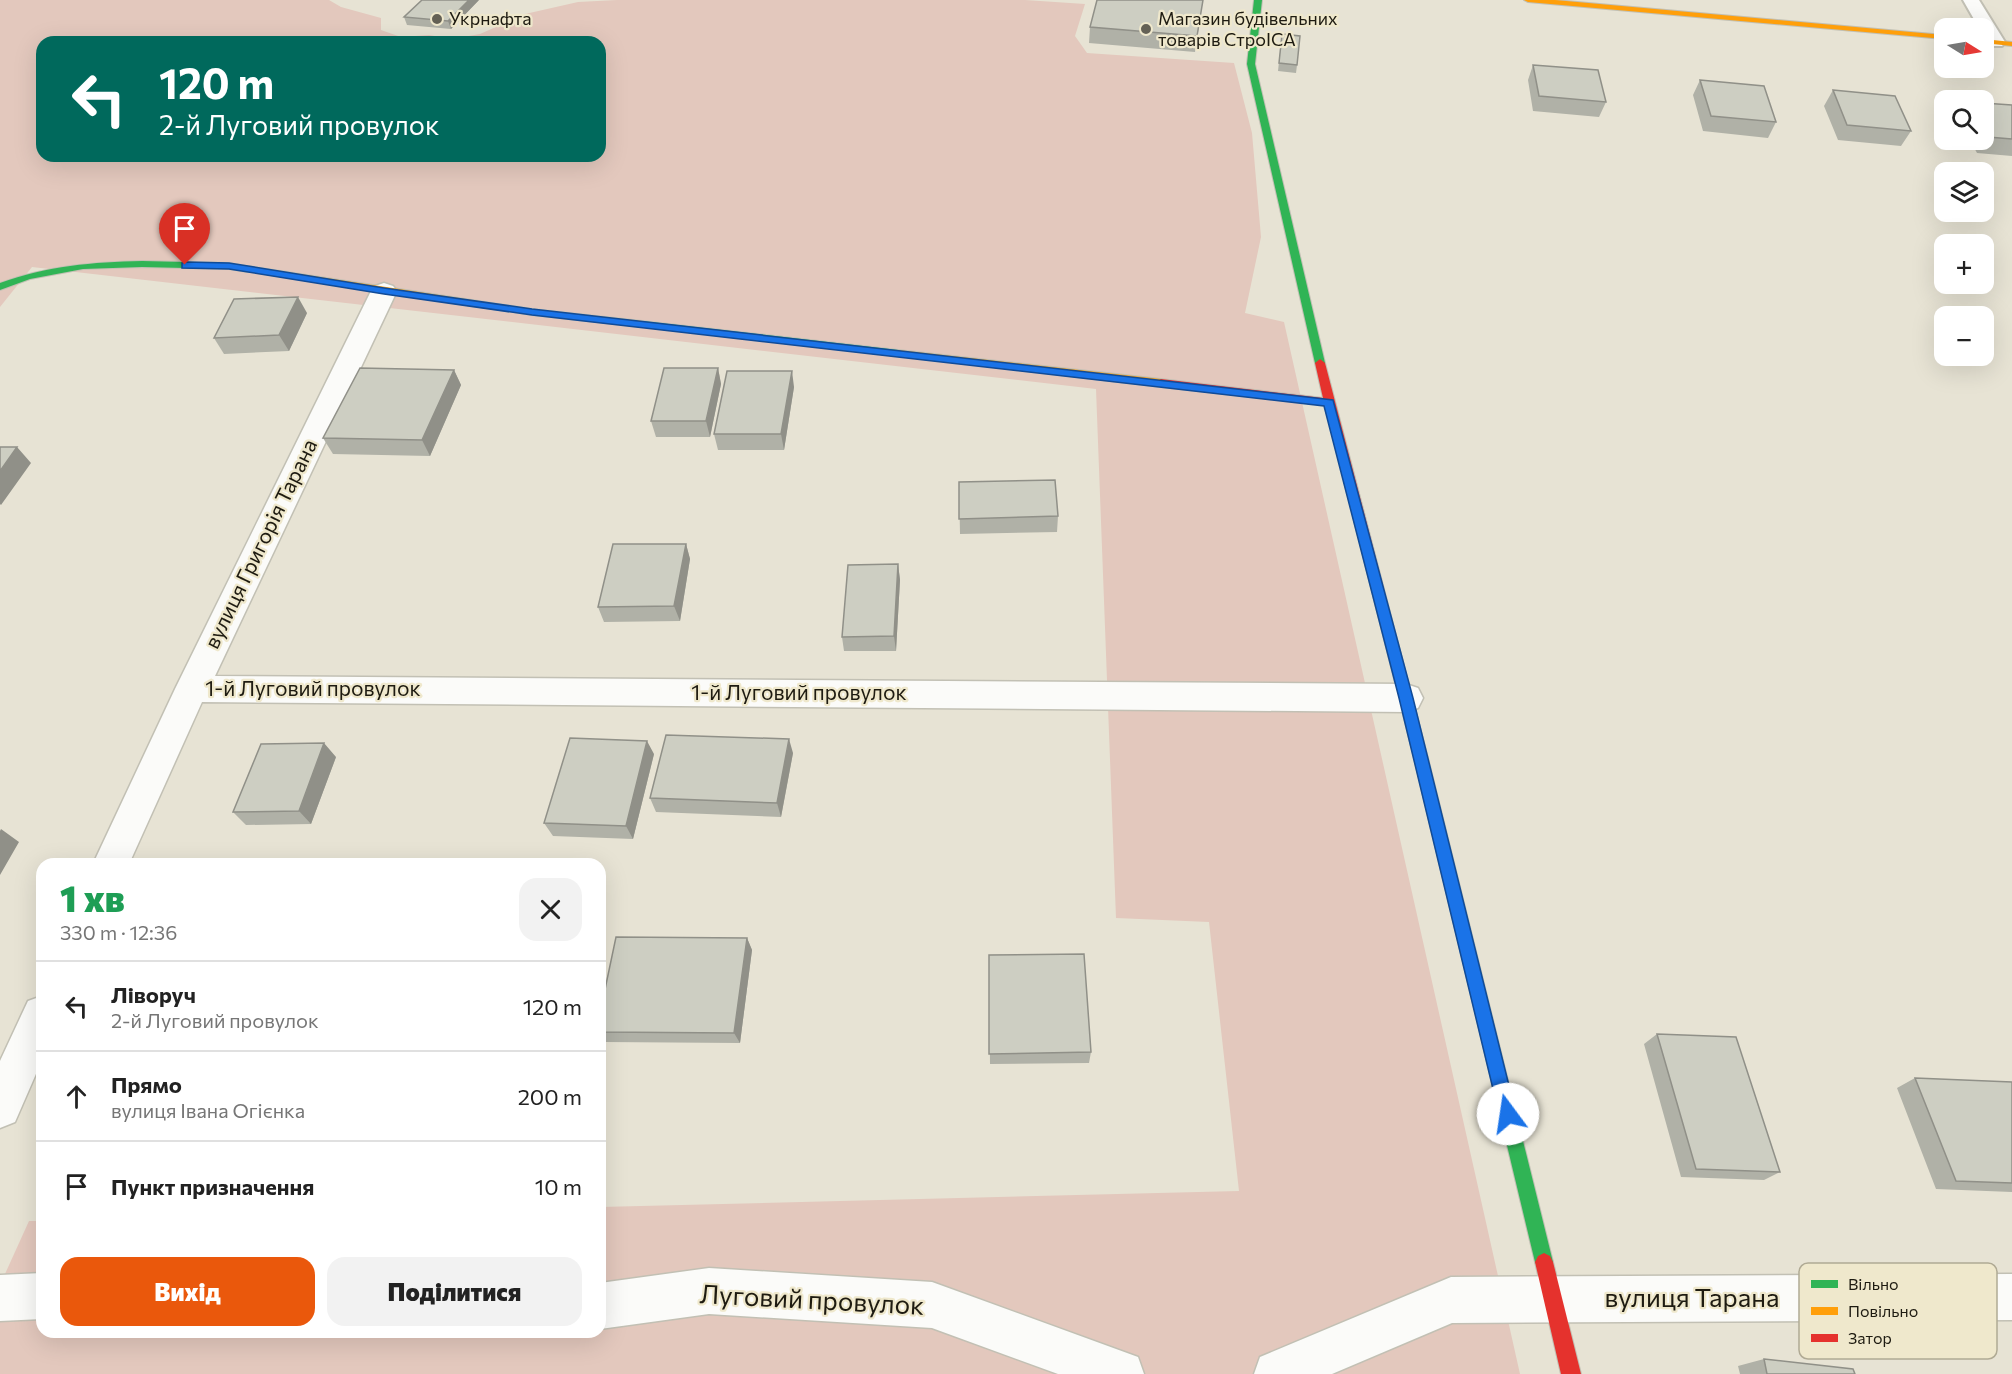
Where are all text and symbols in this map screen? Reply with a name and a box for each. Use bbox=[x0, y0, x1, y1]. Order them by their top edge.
place label: Укрнафта bbox=[449, 7, 532, 29]
place label: Магазин будівельних товарів СтроІСА bbox=[1158, 7, 1338, 50]
marker: Укрнафта bbox=[430, 12, 444, 26]
north arrow bbox=[1934, 18, 1994, 78]
map controls bbox=[1934, 18, 1994, 366]
marker: Магазин будівельних товарів СтроІСА bbox=[1139, 22, 1153, 36]
text: 120 m bbox=[159, 56, 274, 108]
icon: left bbox=[60, 60, 138, 138]
button: search bbox=[1934, 90, 1994, 150]
text: 2-й Луговий провулок bbox=[159, 108, 439, 141]
button: layers bbox=[1934, 162, 1994, 222]
pin bbox=[159, 203, 210, 265]
icon: arrive bbox=[168, 212, 201, 245]
button: + bbox=[1934, 234, 1994, 294]
button: − bbox=[1934, 306, 1994, 366]
street label: вулиця Григорія Тарана bbox=[198, 434, 321, 652]
street label: 1-й Луговий провулок bbox=[205, 675, 421, 700]
street label: 1-й Луговий провулок bbox=[691, 679, 907, 704]
text: 1 хв bbox=[60, 875, 125, 919]
button: close bbox=[519, 878, 582, 941]
text: 330 m · 12:36 bbox=[60, 920, 177, 944]
text: Ліворуч bbox=[111, 981, 196, 1008]
icon: left bbox=[60, 990, 93, 1023]
text: 120 m bbox=[523, 993, 582, 1020]
text: 2-й Луговий провулок bbox=[111, 1008, 319, 1032]
text: Прямо bbox=[111, 1071, 182, 1098]
icon: ahead bbox=[60, 1080, 93, 1113]
position arrow bbox=[1476, 1082, 1540, 1146]
text: 200 m bbox=[518, 1083, 582, 1110]
text: вулиця Івана Огієнка bbox=[111, 1098, 305, 1122]
icon: arrive bbox=[60, 1170, 93, 1203]
text: Пункт призначення bbox=[111, 1173, 314, 1200]
text: 10 m bbox=[535, 1173, 582, 1200]
button: Вихід bbox=[60, 1257, 315, 1326]
button: Поділитися bbox=[327, 1257, 582, 1326]
legend bbox=[1799, 1263, 1997, 1359]
text: Вільно bbox=[1848, 1274, 1899, 1293]
street label: Луговий провулок bbox=[699, 1277, 925, 1320]
street label: вулиця Тарана bbox=[1605, 1281, 1779, 1312]
text: Повільно bbox=[1848, 1301, 1918, 1320]
text: Затор bbox=[1848, 1328, 1892, 1347]

